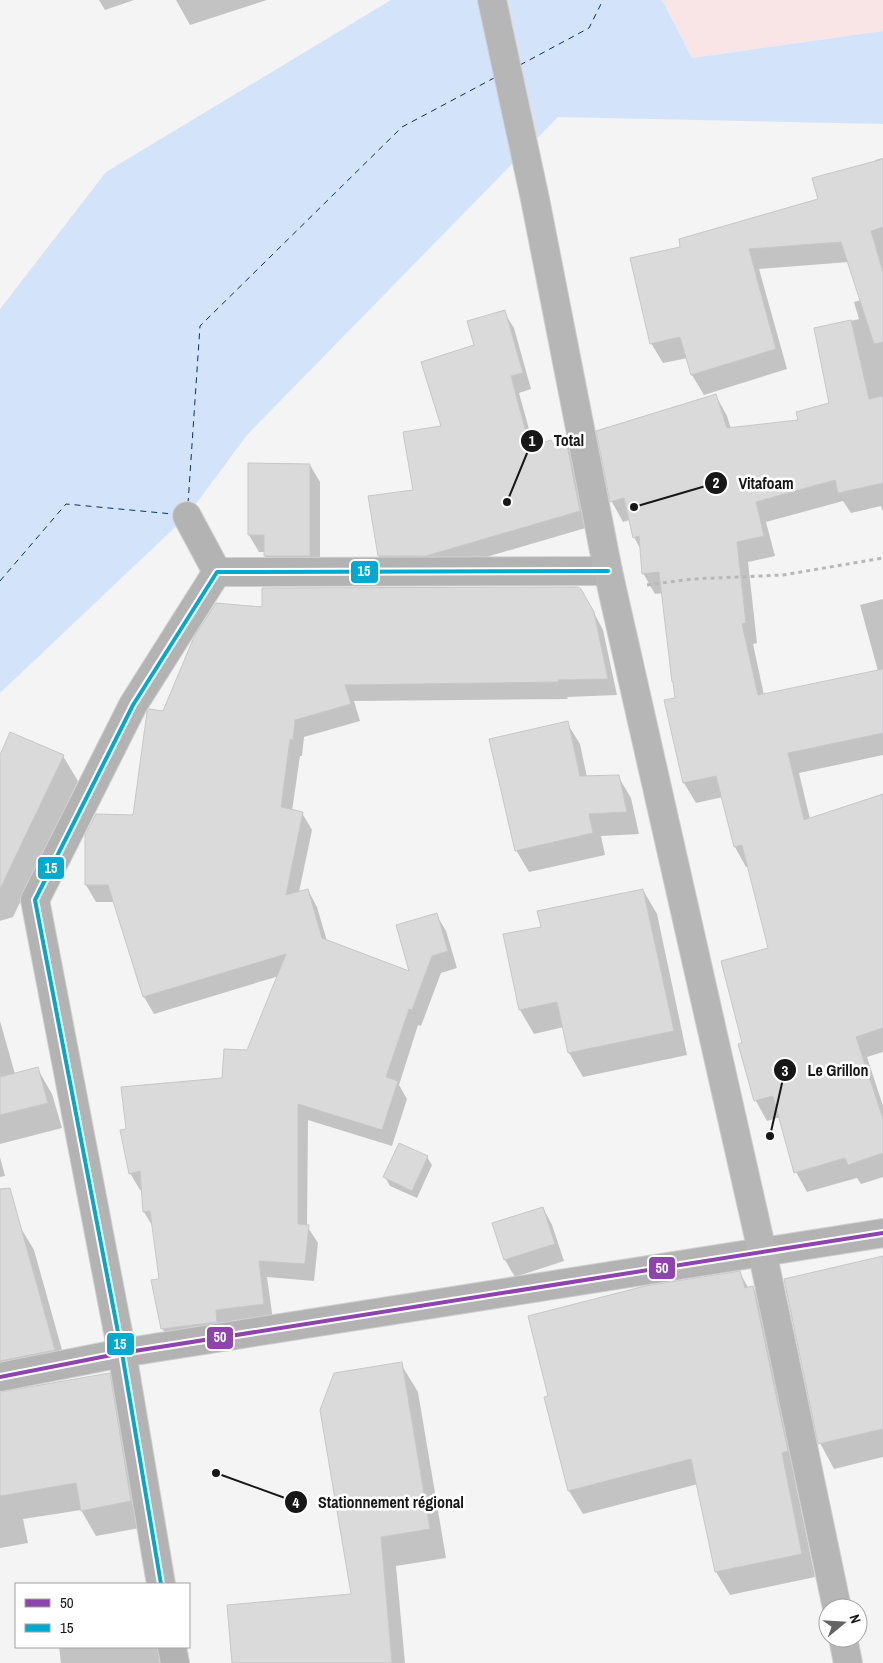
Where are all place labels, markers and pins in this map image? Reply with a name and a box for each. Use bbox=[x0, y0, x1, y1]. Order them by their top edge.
callout: Total bbox=[519, 425, 594, 456]
callout: Vitafoam bbox=[703, 468, 804, 499]
callout: Le Grillon bbox=[772, 1055, 878, 1086]
callout: Stationnement régional bbox=[284, 1487, 474, 1518]

